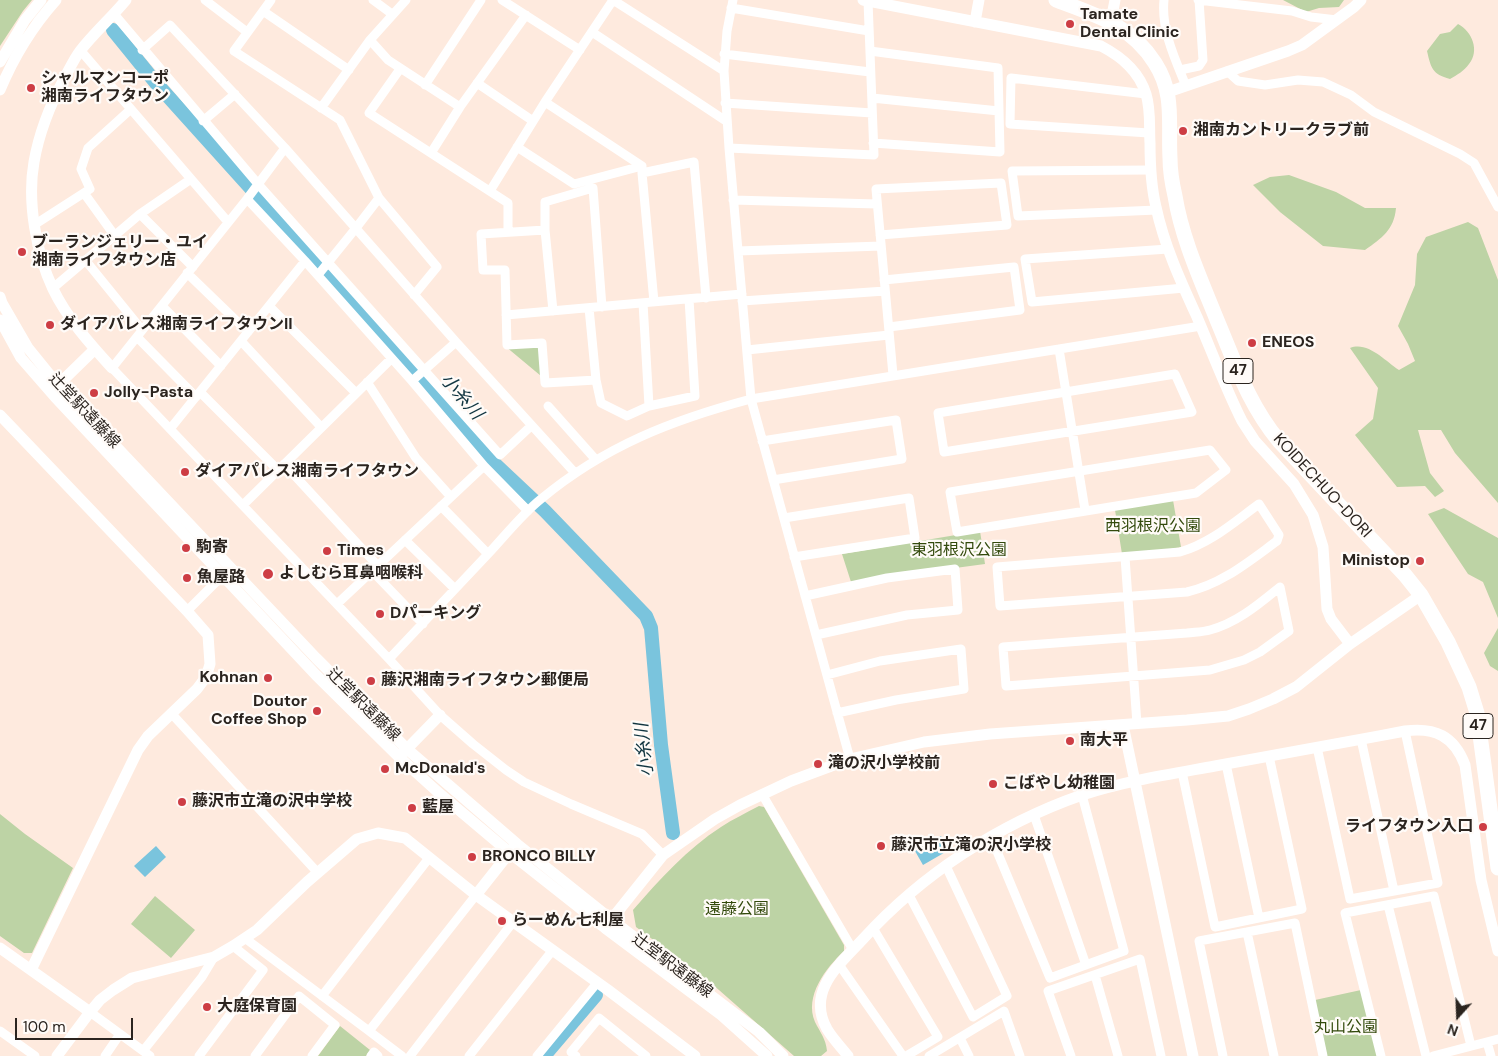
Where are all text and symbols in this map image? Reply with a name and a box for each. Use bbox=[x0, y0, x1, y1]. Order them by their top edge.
place label: Tamate Dental Clinic bbox=[1080, 5, 1180, 43]
marker: Tamate Dental Clinic bbox=[1064, 18, 1076, 30]
place label: シャルマンコーポ 湘南ライフタウン bbox=[41, 69, 169, 107]
marker: シャルマンコーポ 湘南ライフタウン bbox=[25, 82, 37, 94]
place label: 湘南カントリークラブ前 bbox=[1193, 121, 1369, 141]
marker: 湘南カントリークラブ前 bbox=[1177, 125, 1189, 137]
place label: ブーランジェリー・ユイ 湘南ライフタウン店 bbox=[32, 233, 208, 271]
marker: ブーランジェリー・ユイ 湘南ライフタウン店 bbox=[16, 246, 28, 258]
place label: ダイアパレス湘南ライフタウンII bbox=[60, 315, 293, 335]
marker: ダイアパレス湘南ライフタウンII bbox=[44, 319, 56, 331]
place label: ENEOS bbox=[1262, 333, 1315, 353]
marker: ENEOS bbox=[1246, 337, 1258, 349]
road number: 47 bbox=[1223, 358, 1253, 384]
street label: 辻堂駅遠藤線 bbox=[44, 369, 124, 453]
water label: 小糸川 bbox=[435, 370, 487, 424]
place label: Jolly-Pasta bbox=[104, 383, 193, 403]
marker: Jolly-Pasta bbox=[88, 387, 100, 399]
street label: KOIDECHUO-DORI bbox=[1269, 430, 1375, 542]
place label: ダイアパレス湘南ライフタウン bbox=[195, 462, 419, 482]
marker: ダイアパレス湘南ライフタウン bbox=[179, 466, 191, 478]
park label: 西羽根沢公園 bbox=[1105, 517, 1201, 537]
place label: 駒寄 bbox=[196, 538, 228, 558]
place label: Times bbox=[337, 541, 384, 561]
park label: 東羽根沢公園 bbox=[911, 541, 1007, 561]
marker: 駒寄 bbox=[180, 542, 192, 554]
marker: Times bbox=[321, 545, 333, 557]
place label: Ministop bbox=[1342, 551, 1410, 571]
marker: Ministop bbox=[1414, 555, 1426, 567]
place label: よしむら耳鼻咽喉科 bbox=[279, 564, 423, 584]
marker: よしむら耳鼻咽喉科 bbox=[261, 567, 275, 581]
place label: 魚屋路 bbox=[197, 568, 245, 588]
marker: 魚屋路 bbox=[181, 572, 193, 584]
place label: Dパーキング bbox=[390, 604, 481, 624]
marker: Dパーキング bbox=[374, 608, 386, 620]
street label: 辻堂駅遠藤線 bbox=[322, 664, 404, 746]
place label: Kohnan bbox=[199, 668, 258, 688]
place label: 藤沢湘南ライフタウン郵便局 bbox=[381, 671, 589, 691]
marker: Kohnan bbox=[262, 672, 274, 684]
marker: 藤沢湘南ライフタウン郵便局 bbox=[365, 675, 377, 687]
place label: Doutor Coffee Shop bbox=[211, 692, 307, 730]
marker: Doutor Coffee Shop bbox=[311, 705, 323, 717]
road number: 47 bbox=[1463, 714, 1493, 738]
water label: 小糸川 bbox=[631, 722, 659, 778]
place label: 南大平 bbox=[1080, 731, 1128, 751]
marker: 南大平 bbox=[1064, 735, 1076, 747]
place label: 滝の沢小学校前 bbox=[828, 754, 940, 774]
marker: 滝の沢小学校前 bbox=[812, 758, 824, 770]
place label: McDonald's bbox=[395, 759, 486, 779]
marker: McDonald's bbox=[379, 763, 391, 775]
place label: こばやし幼稚園 bbox=[1003, 774, 1115, 794]
marker: こばやし幼稚園 bbox=[987, 778, 999, 790]
place label: 藤沢市立滝の沢中学校 bbox=[192, 792, 352, 812]
marker: 藤沢市立滝の沢中学校 bbox=[176, 796, 188, 808]
place label: 藍屋 bbox=[422, 798, 454, 818]
marker: 藍屋 bbox=[406, 802, 418, 814]
place label: ライフタウン入口 bbox=[1345, 817, 1473, 837]
marker: ライフタウン入口 bbox=[1477, 821, 1489, 833]
place label: 藤沢市立滝の沢小学校 bbox=[891, 836, 1051, 856]
marker: 藤沢市立滝の沢小学校 bbox=[875, 840, 887, 852]
place label: BRONCO BILLY bbox=[482, 847, 596, 867]
marker: BRONCO BILLY bbox=[466, 851, 478, 863]
park label: 遠藤公園 bbox=[705, 900, 769, 920]
place label: らーめん七利屋 bbox=[512, 911, 624, 931]
marker: らーめん七利屋 bbox=[496, 915, 508, 927]
street label: 辻堂駅遠藤線 bbox=[628, 929, 716, 1003]
north arrow bbox=[1433, 991, 1483, 1041]
place label: 大庭保育園 bbox=[217, 997, 297, 1017]
marker: 大庭保育園 bbox=[201, 1001, 213, 1013]
scale bar bbox=[18, 1008, 135, 1040]
text: 100 m bbox=[23, 1017, 66, 1037]
park label: 丸山公園 bbox=[1314, 1018, 1378, 1038]
text: N bbox=[1445, 1020, 1461, 1040]

